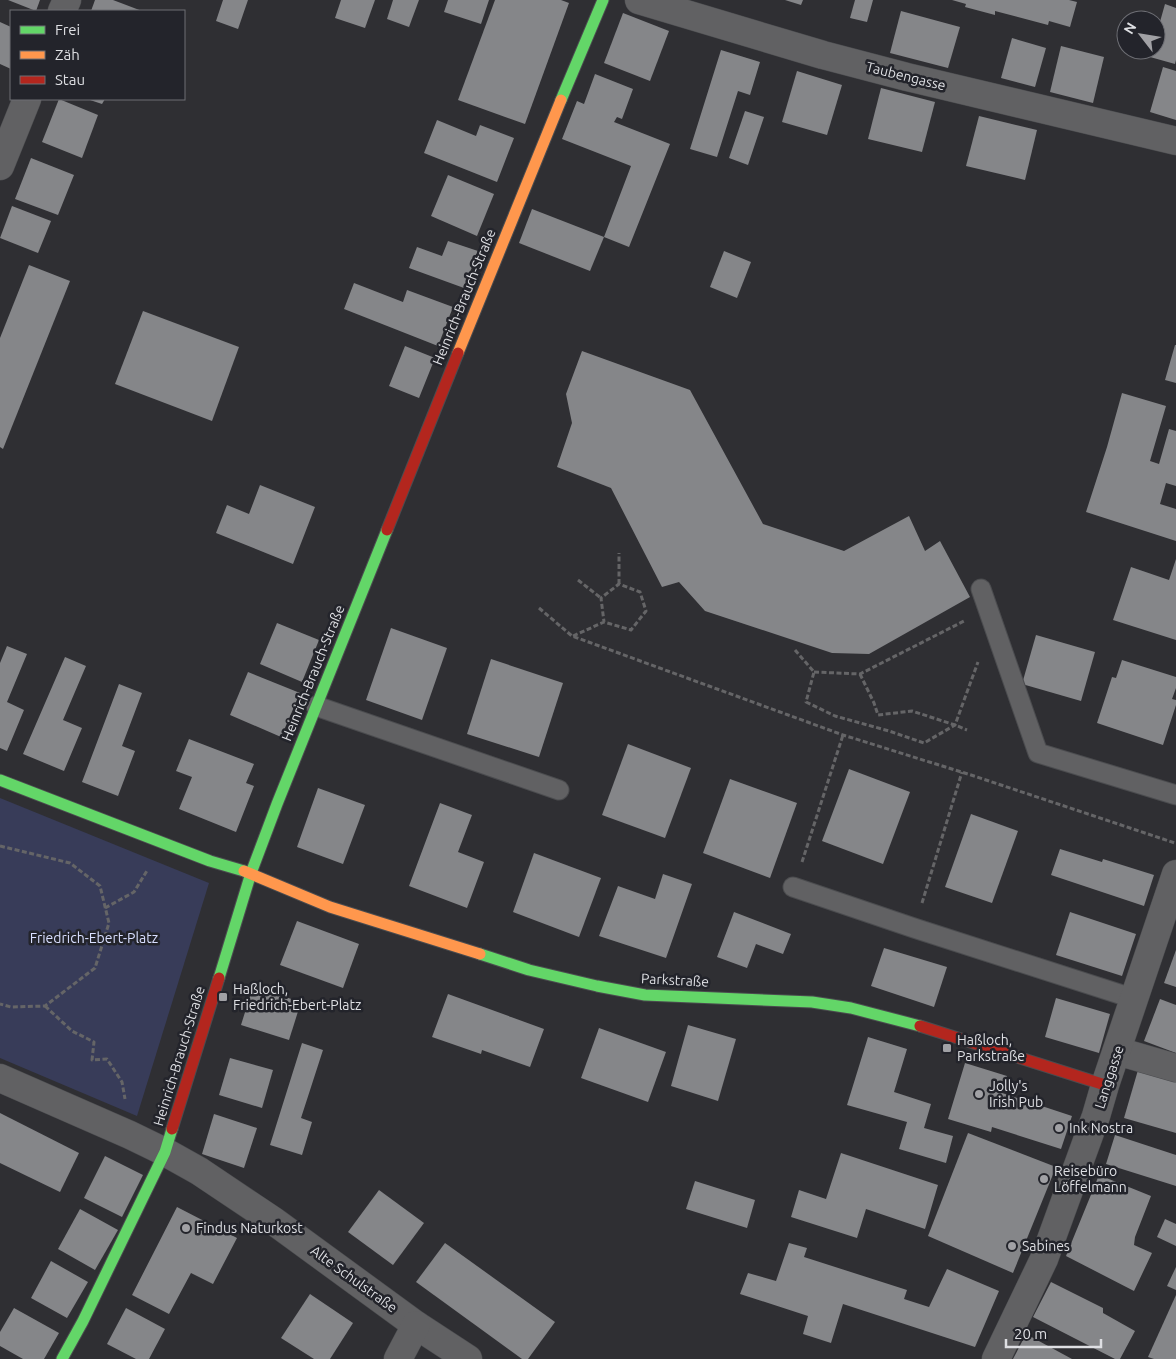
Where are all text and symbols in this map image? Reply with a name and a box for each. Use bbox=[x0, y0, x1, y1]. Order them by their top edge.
legend bbox=[10, 10, 185, 100]
north arrow bbox=[1116, 10, 1166, 60]
text: N bbox=[1120, 20, 1139, 37]
text: Frei bbox=[55, 21, 80, 38]
text: Zäh bbox=[55, 46, 80, 63]
street label: Taubengasse bbox=[865, 58, 947, 94]
text: Stau bbox=[55, 71, 85, 88]
street label: Heinrich-Brauch-Straße bbox=[429, 227, 499, 367]
street label: Heinrich-Brauch-Straße bbox=[278, 603, 348, 743]
park label: Friedrich-Ebert-Platz bbox=[30, 930, 158, 946]
street label: Parkstraße bbox=[641, 970, 709, 990]
place label: Haßloch, Friedrich-Ebert-Platz bbox=[233, 981, 361, 1013]
street label: Heinrich-Brauch-Straße bbox=[150, 984, 208, 1128]
marker: Haßloch, Friedrich-Ebert-Platz bbox=[217, 991, 229, 1003]
place label: Haßloch, Parkstraße bbox=[957, 1032, 1025, 1064]
marker: Haßloch, Parkstraße bbox=[941, 1042, 953, 1054]
street label: Langgasse bbox=[1091, 1043, 1127, 1111]
place label: Jolly's Irish Pub bbox=[989, 1078, 1043, 1110]
marker: Jolly's Irish Pub bbox=[973, 1088, 985, 1100]
place label: Ink Nostra bbox=[1069, 1120, 1133, 1136]
marker: Ink Nostra bbox=[1053, 1122, 1065, 1134]
place label: Reisebüro Löffelmann bbox=[1054, 1163, 1127, 1195]
marker: Reisebüro Löffelmann bbox=[1038, 1173, 1050, 1185]
place label: Findus Naturkost bbox=[196, 1220, 303, 1236]
marker: Findus Naturkost bbox=[180, 1222, 192, 1234]
place label: Sabines bbox=[1022, 1238, 1070, 1254]
marker: Sabines bbox=[1006, 1240, 1018, 1252]
street label: Alte Schulstraße bbox=[308, 1242, 400, 1316]
scale bar bbox=[1006, 1316, 1101, 1348]
text: 20 m bbox=[1014, 1325, 1047, 1342]

